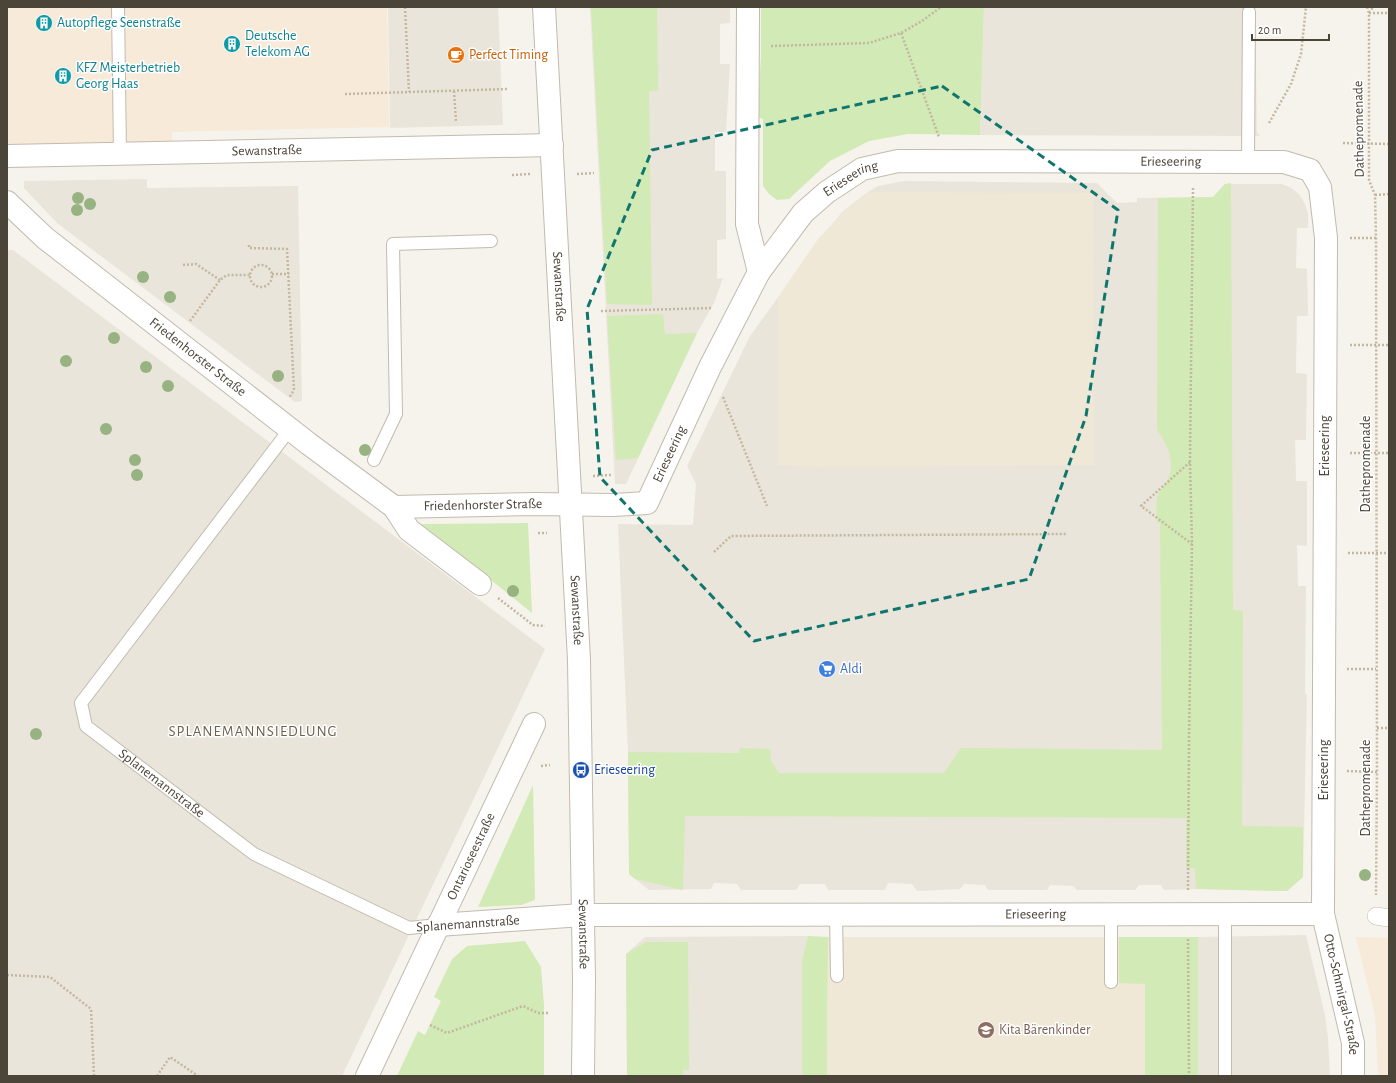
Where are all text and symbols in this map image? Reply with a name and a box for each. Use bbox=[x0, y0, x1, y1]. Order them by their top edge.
building icon: Autopflege Seenstraße bbox=[34, 13, 54, 33]
place label: Autopflege Seenstraße bbox=[57, 16, 181, 30]
scale bar bbox=[1252, 16, 1329, 42]
text: 20 m bbox=[1258, 24, 1281, 36]
place label: Deutsche Telekom AG bbox=[245, 29, 310, 59]
building icon: Deutsche Telekom AG bbox=[222, 34, 242, 54]
cafe icon: Perfect Timing bbox=[446, 45, 466, 65]
place label: Perfect Timing bbox=[469, 48, 548, 62]
place label: KFZ Meisterbetrieb Georg Haas bbox=[76, 61, 180, 91]
building icon: KFZ Meisterbetrieb Georg Haas bbox=[53, 66, 73, 86]
street label: Dathepromenade bbox=[1351, 80, 1367, 178]
street label: Sewanstraße bbox=[232, 143, 302, 158]
street label: Erieseering bbox=[1140, 155, 1202, 169]
street label: Erieseering bbox=[821, 159, 880, 199]
street label: Sewanstraße bbox=[550, 251, 568, 322]
street label: Friedenhorster Straße bbox=[147, 315, 249, 399]
street label: Erieseering bbox=[1318, 415, 1332, 477]
street label: Dathepromenade bbox=[1359, 416, 1373, 512]
street label: Erieseering bbox=[650, 423, 689, 485]
street label: Friedenhorster Straße bbox=[424, 497, 542, 513]
street label: Sewanstraße bbox=[567, 575, 585, 646]
supermarket icon: Aldi bbox=[817, 659, 837, 679]
place label: Aldi bbox=[840, 662, 862, 676]
district label: SPLANEMANNSIEDLUNG bbox=[169, 724, 337, 739]
street label: Erieseering bbox=[1317, 739, 1331, 801]
street label: Dathepromenade bbox=[1359, 740, 1373, 836]
street label: Splanemannstraße bbox=[116, 746, 207, 821]
bus stop icon: Erieseering bbox=[571, 760, 591, 780]
place label: Erieseering bbox=[594, 763, 655, 777]
street label: Ontarioseestraße bbox=[445, 811, 498, 902]
street label: Sewanstraße bbox=[576, 899, 591, 969]
street label: Erieseering bbox=[1005, 907, 1066, 921]
street label: Splanemannstraße bbox=[416, 913, 520, 935]
street label: Otto-Schmirgal-Straße bbox=[1321, 933, 1360, 1055]
school or university icon: Kita Bärenkinder bbox=[976, 1020, 996, 1040]
place label: Kita Bärenkinder bbox=[999, 1023, 1091, 1037]

